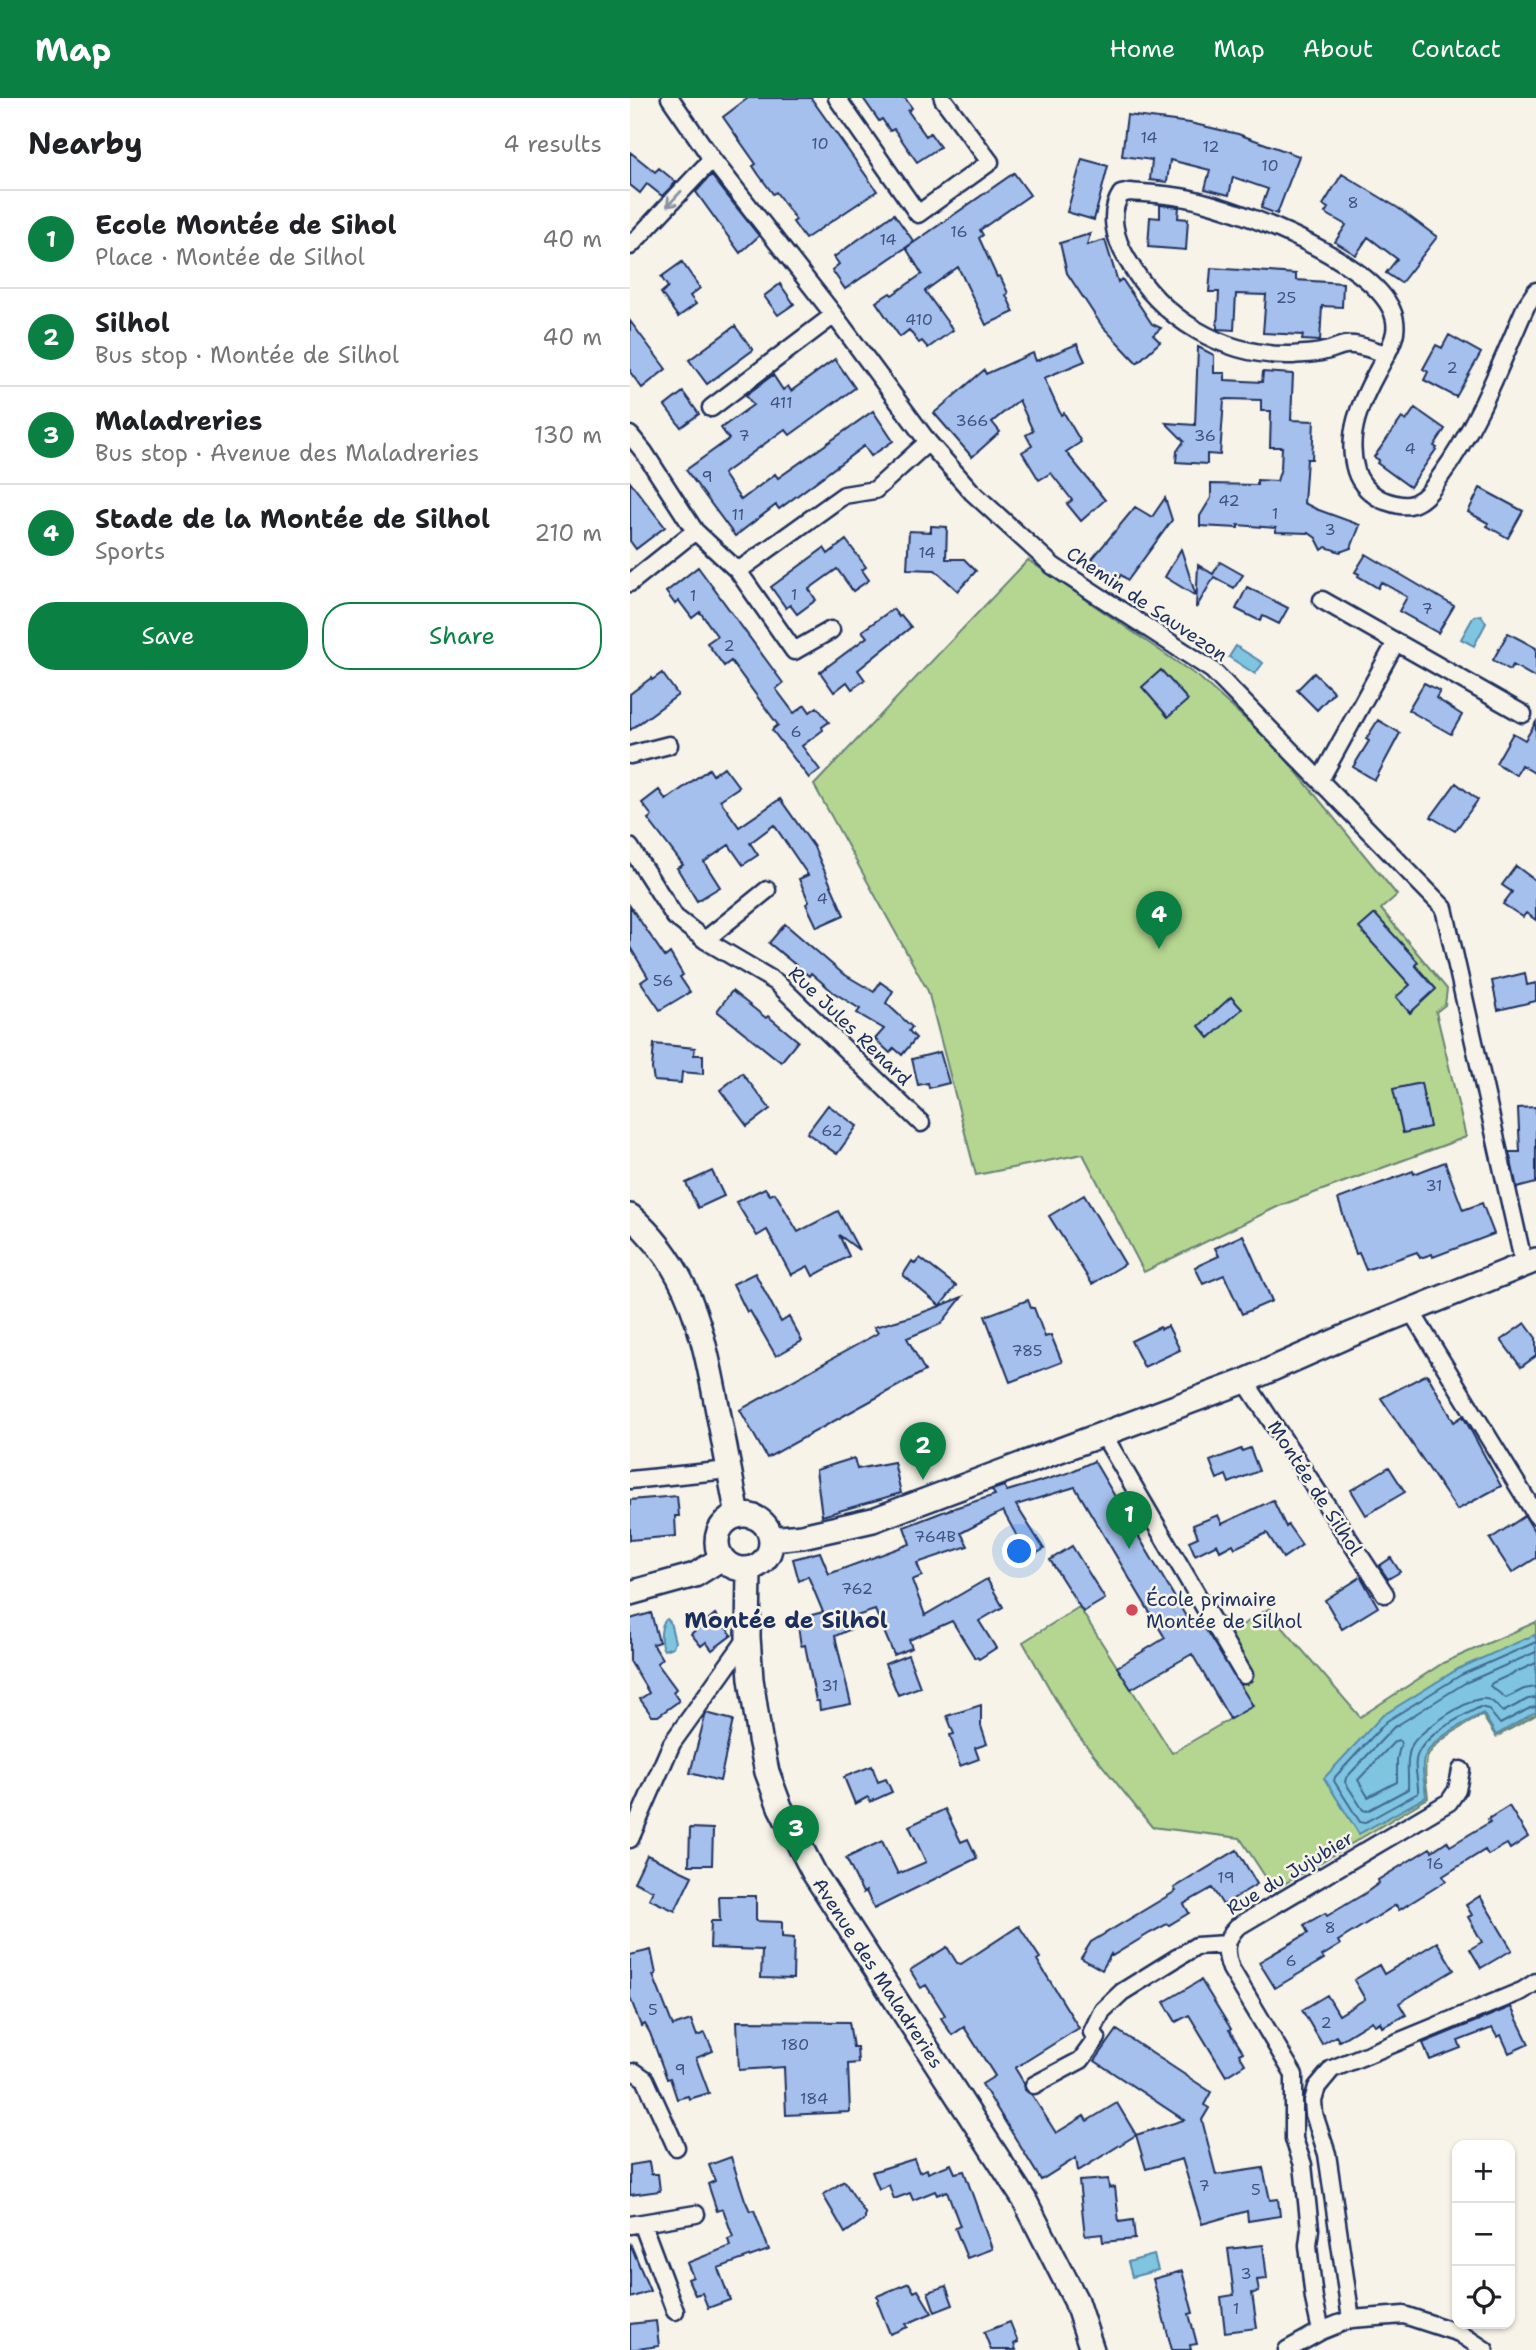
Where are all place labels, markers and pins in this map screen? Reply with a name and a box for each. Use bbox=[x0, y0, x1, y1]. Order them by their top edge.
pin: 4 bbox=[1136, 891, 1182, 949]
pin: 2 bbox=[900, 1422, 946, 1480]
pin: 1 bbox=[1106, 1491, 1152, 1549]
place label: École primaire Montée de Silhol bbox=[1146, 1586, 1302, 1634]
marker: École primaire Montée de Silhol bbox=[1124, 1602, 1140, 1618]
pin: 3 bbox=[773, 1805, 819, 1863]

